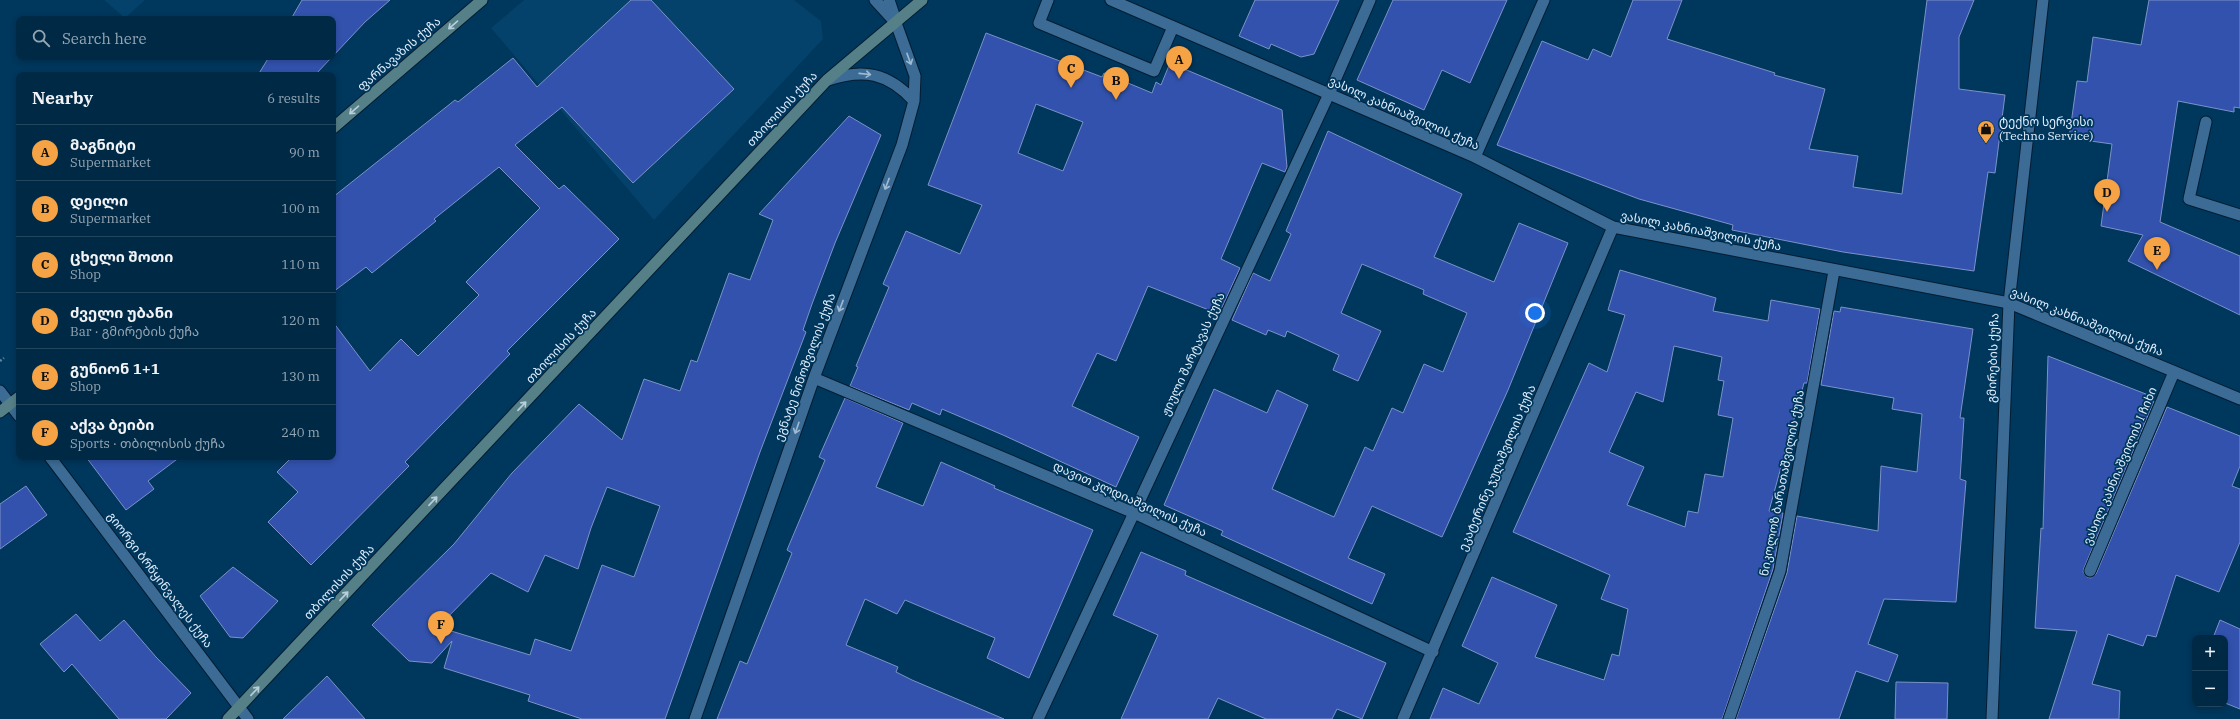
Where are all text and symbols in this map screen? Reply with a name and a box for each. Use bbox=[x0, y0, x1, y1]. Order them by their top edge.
street label: ფარნავაზის ქუჩა bbox=[354, 13, 443, 94]
search box bbox=[16, 16, 336, 60]
one-way arrow bbox=[447, 21, 458, 30]
icon: search bbox=[30, 27, 52, 49]
text: Search here bbox=[62, 29, 147, 48]
pin: A bbox=[1166, 46, 1192, 79]
one-way arrow bbox=[906, 53, 914, 65]
pin: C bbox=[1058, 55, 1084, 88]
pin: B bbox=[1103, 67, 1129, 100]
street label: თბილისის ქუჩა bbox=[743, 68, 821, 150]
one-way arrow bbox=[858, 70, 871, 78]
street label: ვასილ კახნიაშვილის ქუჩა bbox=[1326, 72, 1482, 154]
text: Nearby bbox=[32, 87, 93, 109]
text: 6 results bbox=[267, 90, 320, 107]
one-way arrow bbox=[349, 105, 359, 115]
place label: ტექნო სერვისი (Techno Service) bbox=[1999, 114, 2094, 143]
shop icon: ტექნო სერვისი (Techno Service) bbox=[1976, 119, 1996, 144]
text: მაგნიტი bbox=[70, 135, 136, 154]
text: A bbox=[40, 144, 50, 161]
text: 90 m bbox=[289, 144, 320, 161]
text: Supermarket bbox=[70, 154, 151, 171]
one-way arrow bbox=[883, 178, 891, 190]
pin: D bbox=[2094, 179, 2120, 212]
text: დეილი bbox=[70, 191, 128, 210]
text: B bbox=[40, 200, 50, 217]
text: 100 m bbox=[281, 200, 320, 217]
street label: ვასილ კახნიაშვილის ქუჩა bbox=[1619, 208, 1783, 254]
text: Supermarket bbox=[70, 210, 151, 227]
pin: E bbox=[2144, 237, 2170, 270]
text: ცხელი შოთი bbox=[70, 247, 173, 266]
text: C bbox=[41, 256, 49, 273]
text: 110 m bbox=[281, 256, 320, 273]
text: Shop bbox=[70, 266, 101, 283]
street label: ვასილ კახნიაშვილის ქუჩა bbox=[2008, 284, 2166, 360]
street label: ჟიული შარტავას ქუჩა bbox=[1157, 290, 1229, 418]
street label: ეგნატე ნინოშვილის ქუჩა bbox=[771, 291, 839, 443]
one-way arrow bbox=[837, 299, 845, 311]
text: ძველი უბანი bbox=[70, 303, 173, 322]
your location bbox=[1525, 303, 1545, 323]
street label: თბილისის ქუჩა bbox=[522, 305, 600, 387]
text: D bbox=[40, 312, 50, 329]
text: 120 m bbox=[281, 312, 320, 329]
street label: გმირების ქუჩა bbox=[1983, 313, 2002, 403]
text: Bar · გმირების ქუჩა bbox=[70, 323, 199, 340]
text: გუნიონ 1+1 bbox=[70, 359, 160, 378]
text: E bbox=[41, 368, 49, 385]
text: 130 m bbox=[281, 368, 320, 385]
text: Shop bbox=[70, 378, 101, 395]
street label: ეკატერინე ჯუღაშვილის ქუჩა bbox=[1455, 382, 1539, 554]
street label: ვასილ კახნიაშვილის I ჩიხი bbox=[2079, 384, 2161, 548]
street label: ნიკოლოზ ბარათაშვილის ქუჩა bbox=[1756, 389, 1808, 577]
one-way arrow bbox=[517, 401, 526, 411]
text: აქვა ბეიბი bbox=[70, 415, 154, 434]
one-way arrow bbox=[792, 421, 800, 433]
text: F bbox=[41, 424, 49, 441]
text: 240 m bbox=[281, 424, 320, 441]
text: Sports · თბილისის ქუჩა bbox=[70, 435, 225, 452]
street label: დავით კლდიაშვილის ქუჩა bbox=[1051, 458, 1209, 540]
one-way arrow bbox=[428, 496, 437, 506]
street label: გიორგი ბრწყინვალეს ქუჩა bbox=[104, 509, 216, 651]
street label: თბილისის ქუჩა bbox=[300, 541, 378, 623]
one-way arrow bbox=[339, 591, 349, 601]
pin: F bbox=[428, 611, 454, 644]
map controls bbox=[2192, 635, 2228, 707]
button: + bbox=[2192, 635, 2228, 671]
button: − bbox=[2192, 671, 2228, 707]
one-way arrow bbox=[250, 686, 260, 696]

